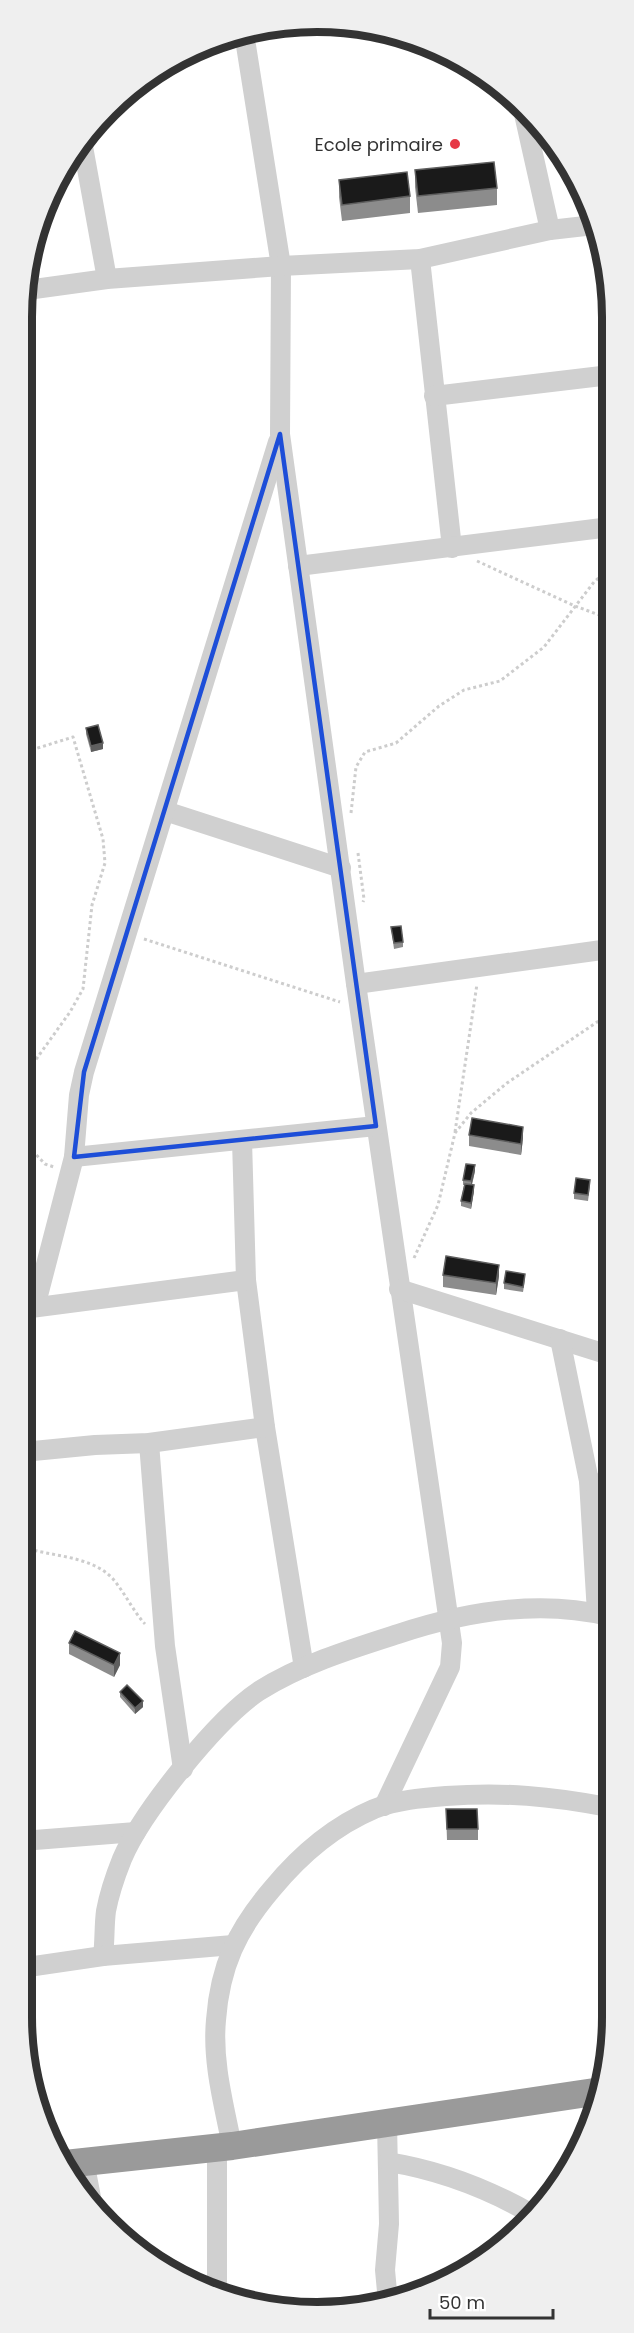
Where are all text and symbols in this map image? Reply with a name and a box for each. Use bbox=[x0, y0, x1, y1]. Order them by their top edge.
place label: Ecole primaire bbox=[315, 132, 443, 157]
marker: Ecole primaire bbox=[448, 137, 462, 151]
scale bar bbox=[430, 2282, 553, 2320]
text: 50 m bbox=[439, 2290, 485, 2315]

